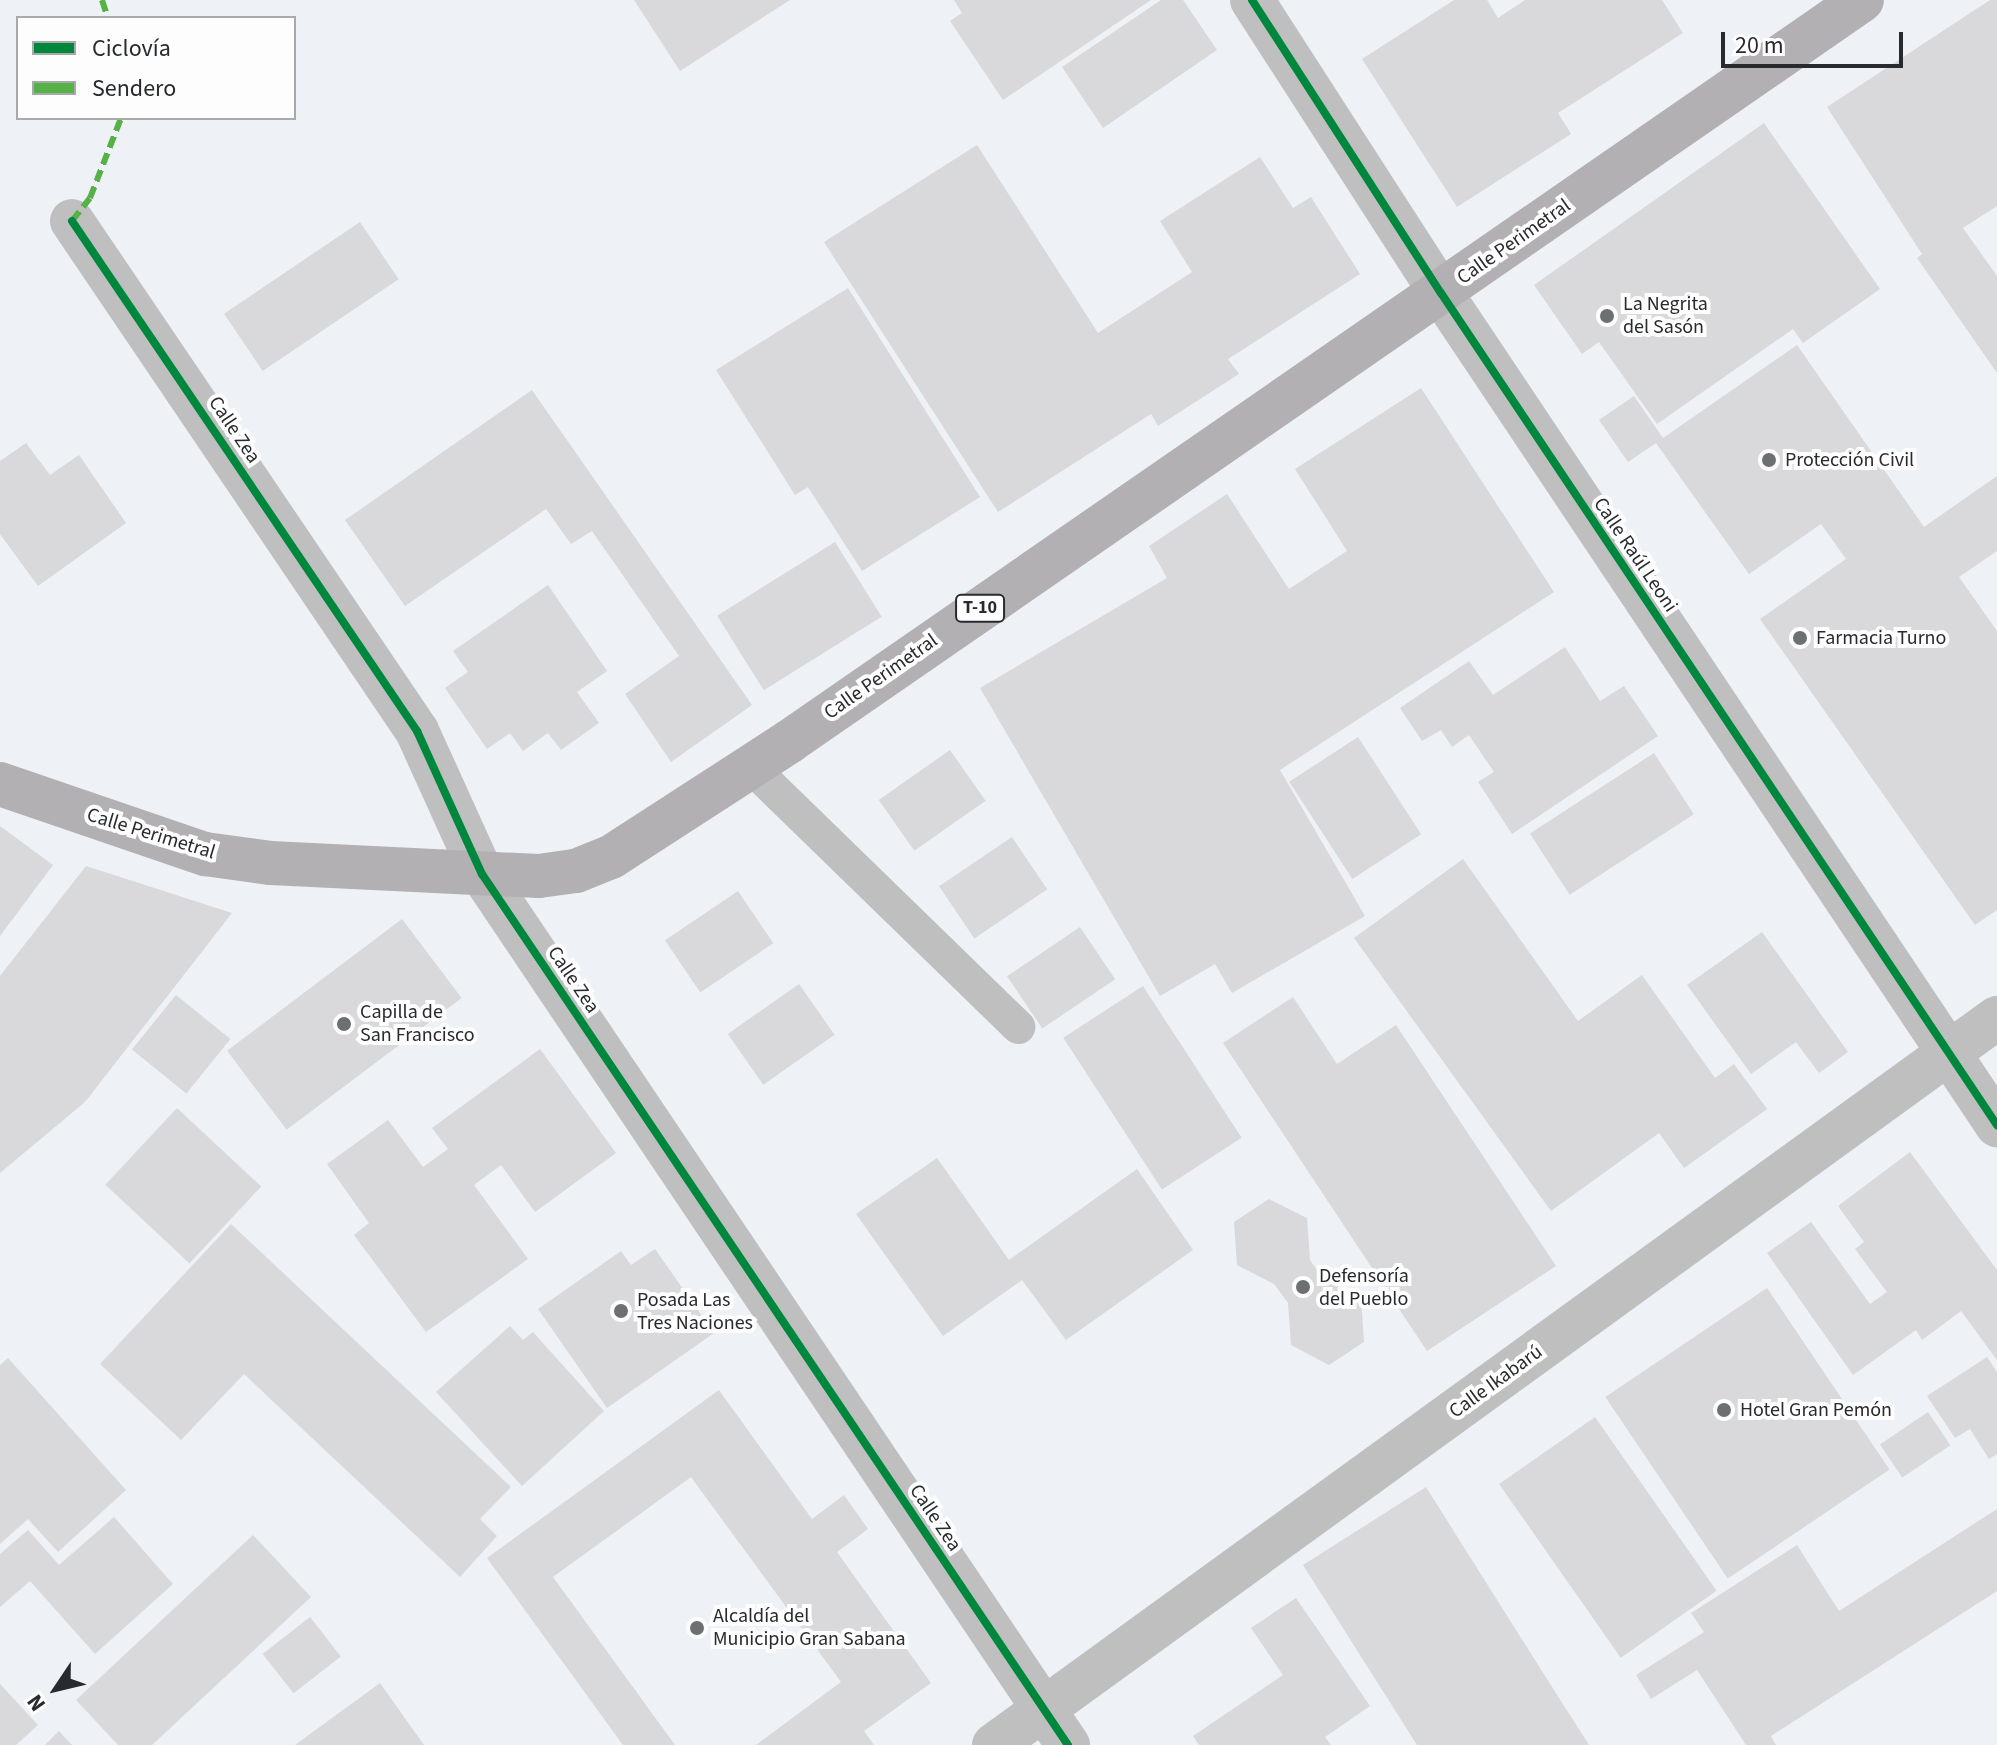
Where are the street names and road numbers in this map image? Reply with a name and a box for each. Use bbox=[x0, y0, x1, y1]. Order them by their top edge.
street label: Calle Perimetral bbox=[1453, 194, 1575, 290]
street label: Calle Zea bbox=[203, 392, 265, 468]
street label: Calle Raúl Leoni bbox=[1588, 493, 1682, 617]
road number: T-10 bbox=[954, 594, 1006, 622]
street label: Calle Perimetral bbox=[820, 629, 942, 725]
street label: Calle Perimetral bbox=[84, 803, 218, 865]
street label: Calle Zea bbox=[542, 942, 604, 1018]
street label: Calle Ikabarú bbox=[1445, 1340, 1547, 1424]
street label: Calle Zea bbox=[904, 1480, 966, 1556]

